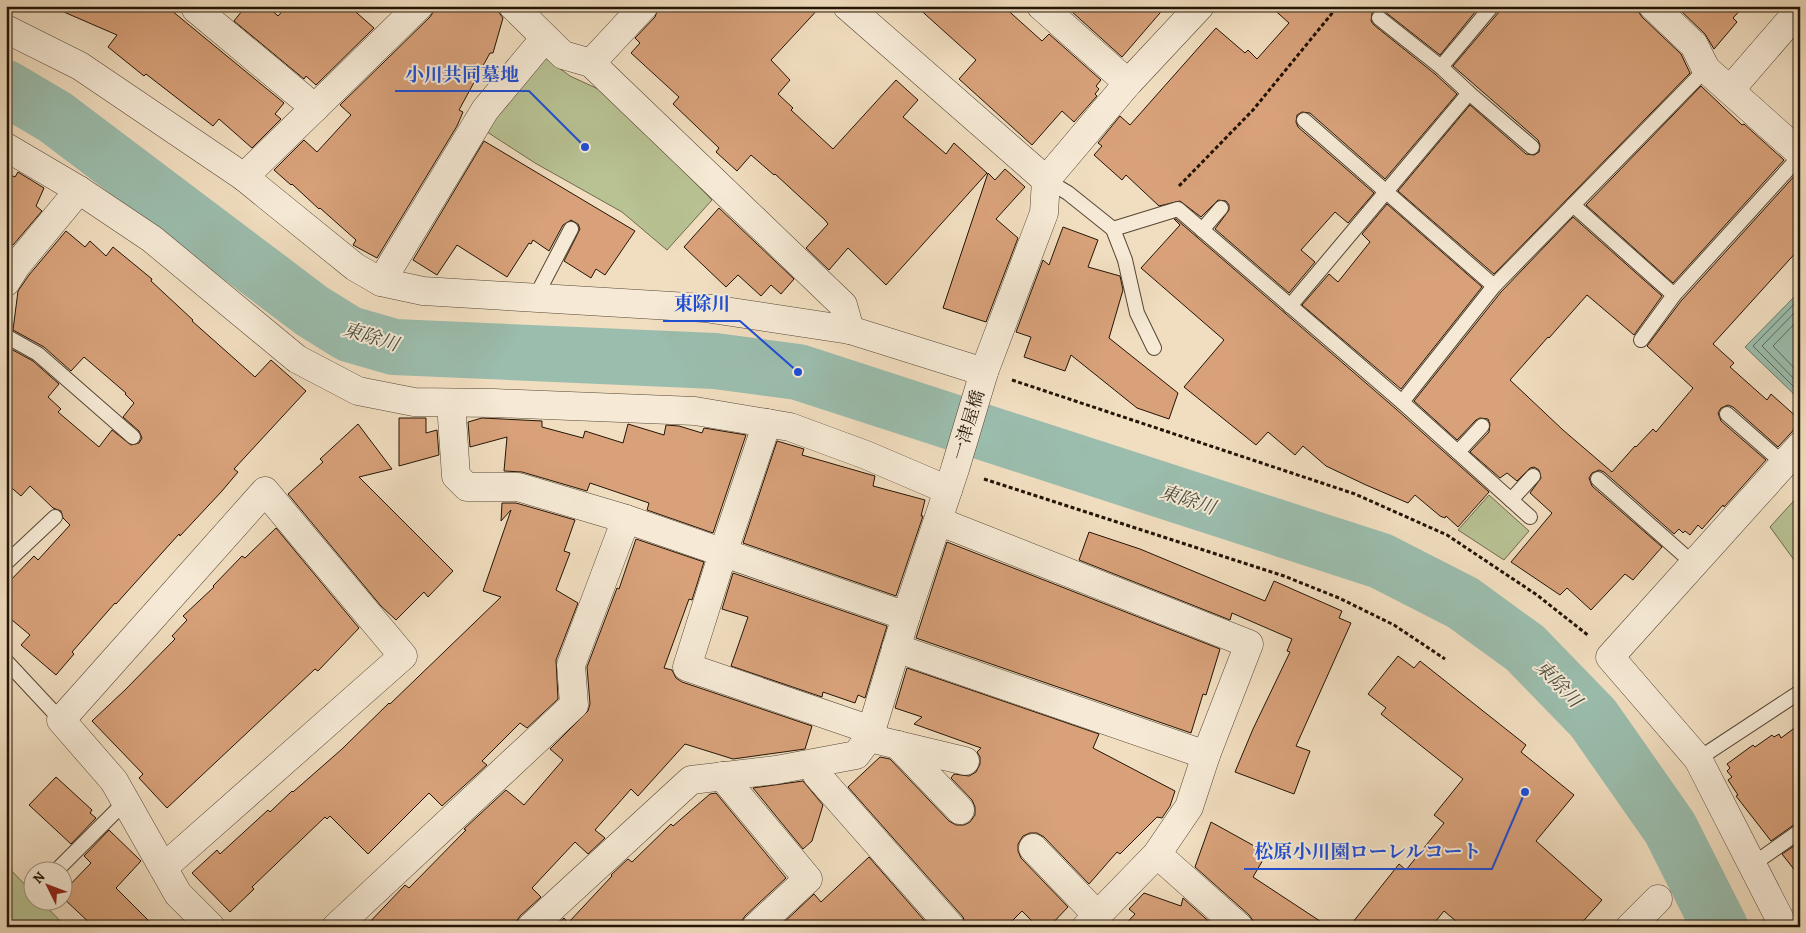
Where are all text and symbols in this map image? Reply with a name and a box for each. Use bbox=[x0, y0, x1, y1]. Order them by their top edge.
callout: 小川共同墓地 bbox=[395, 57, 529, 91]
text: 小川共同墓地 bbox=[405, 62, 519, 88]
callout: 東除川 bbox=[663, 287, 740, 321]
text: 東除川 bbox=[673, 291, 731, 317]
water label: 東除川 bbox=[340, 316, 404, 358]
street label: 一津屋橋 bbox=[946, 387, 990, 463]
water label: 東除川 bbox=[1157, 479, 1221, 522]
water label: 東除川 bbox=[1529, 654, 1589, 715]
callout: 松原小川園ローレルコート bbox=[1244, 835, 1492, 869]
text: 松原小川園ローレルコート bbox=[1254, 839, 1482, 865]
north arrow bbox=[22, 860, 72, 910]
text: N bbox=[28, 867, 49, 888]

